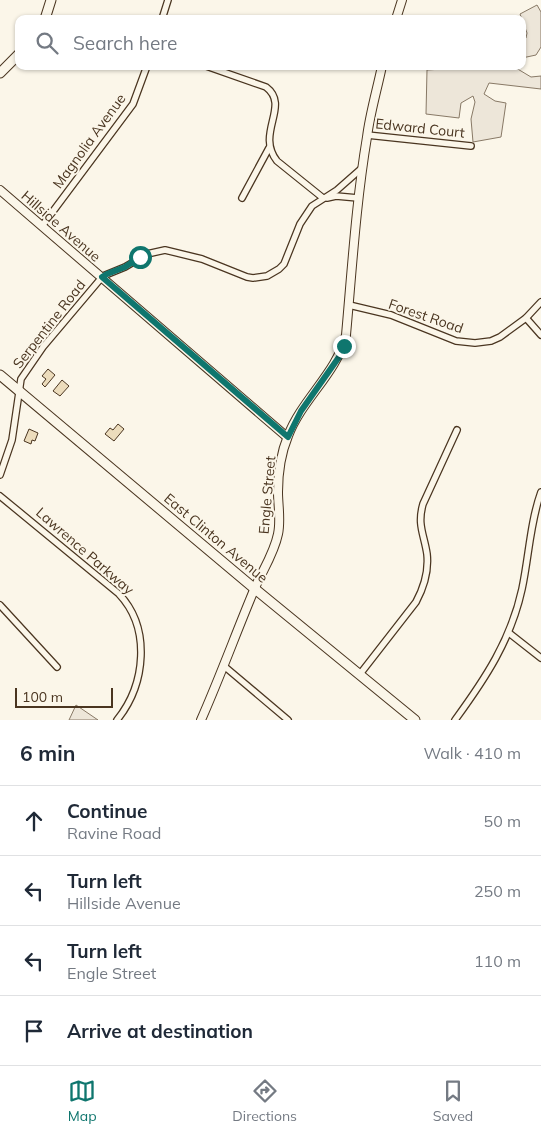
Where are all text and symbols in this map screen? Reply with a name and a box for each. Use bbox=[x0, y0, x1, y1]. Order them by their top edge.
search box bbox=[15, 15, 526, 70]
icon: search bbox=[33, 29, 61, 57]
text: Search here bbox=[73, 31, 177, 55]
street label: Magnolia Avenue bbox=[49, 90, 129, 192]
street label: Edward Court bbox=[375, 114, 466, 142]
street label: Hillside Avenue bbox=[18, 187, 104, 265]
route start bbox=[129, 246, 152, 269]
street label: Serpentine Road bbox=[9, 276, 89, 372]
street label: Forest Road bbox=[386, 295, 466, 337]
route end bbox=[333, 335, 356, 358]
street label: Engle Street bbox=[255, 455, 279, 535]
street label: East Clinton Avenue bbox=[160, 489, 272, 587]
street label: Lawrence Parkway bbox=[32, 504, 138, 599]
scale bar bbox=[15, 685, 112, 708]
text: 100 m bbox=[22, 688, 63, 706]
text: 6 min bbox=[20, 740, 75, 766]
text: Walk · 410 m bbox=[423, 743, 521, 763]
text: Continue bbox=[67, 799, 147, 823]
icon: ahead bbox=[20, 807, 48, 835]
text: 50 m bbox=[484, 811, 521, 831]
text: Ravine Road bbox=[67, 823, 161, 843]
text: Turn left bbox=[67, 869, 142, 893]
icon: left bbox=[20, 877, 48, 905]
text: 250 m bbox=[474, 881, 521, 901]
text: Hillside Avenue bbox=[67, 893, 181, 913]
text: Turn left bbox=[67, 939, 142, 963]
icon: left bbox=[20, 947, 48, 975]
text: 110 m bbox=[474, 951, 521, 971]
text: Engle Street bbox=[67, 963, 156, 983]
icon: arrive bbox=[20, 1017, 48, 1045]
text: Arrive at destination bbox=[67, 1019, 253, 1043]
tab: Map bbox=[68, 1077, 97, 1125]
tab: Directions bbox=[232, 1077, 297, 1125]
tab: Saved bbox=[433, 1077, 473, 1125]

